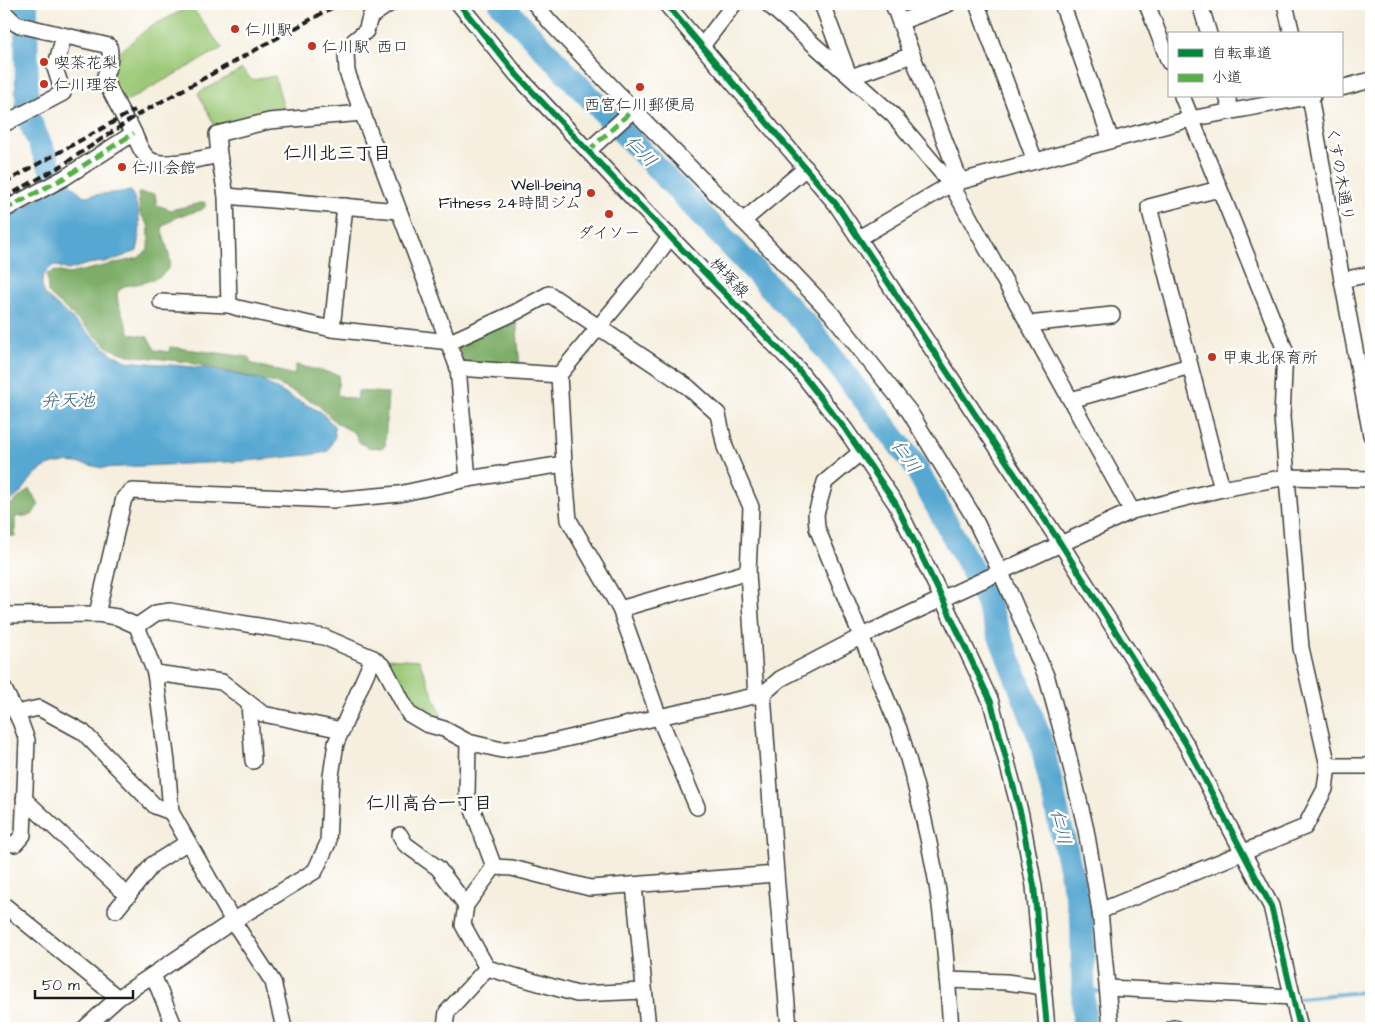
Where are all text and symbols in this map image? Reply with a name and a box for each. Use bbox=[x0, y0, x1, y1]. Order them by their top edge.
place label: 仁川駅 bbox=[245, 19, 293, 41]
marker: 仁川駅 bbox=[229, 23, 241, 35]
legend bbox=[1168, 32, 1342, 98]
place label: 仁川駅 西口 bbox=[322, 36, 408, 58]
marker: 仁川駅 西口 bbox=[306, 40, 318, 52]
text: 自転車道 bbox=[1212, 43, 1272, 64]
place label: 喫茶花梨 bbox=[54, 52, 118, 74]
marker: 喫茶花梨 bbox=[38, 56, 50, 68]
text: 小道 bbox=[1212, 67, 1242, 88]
place label: 仁川理容 bbox=[54, 74, 118, 96]
marker: 仁川理容 bbox=[38, 78, 50, 90]
marker: 西宮仁川郵便局 bbox=[634, 81, 646, 93]
place label: 西宮仁川郵便局 bbox=[584, 94, 696, 116]
street label: くすの木通り bbox=[1321, 125, 1359, 223]
water label: 仁川 bbox=[619, 130, 662, 173]
district label: 仁川北三丁目 bbox=[283, 141, 391, 166]
place label: 仁川会館 bbox=[132, 157, 196, 179]
marker: 仁川会館 bbox=[116, 161, 128, 173]
place label: Well-being Fitness 24時間ジム bbox=[438, 174, 581, 214]
marker: Well-being Fitness 24時間ジム bbox=[585, 187, 597, 199]
marker: ダイソー bbox=[603, 208, 615, 220]
place label: ダイソー bbox=[578, 222, 640, 244]
street label: 桝塚線 bbox=[705, 253, 754, 303]
place label: 甲東北保育所 bbox=[1222, 347, 1318, 369]
marker: 甲東北保育所 bbox=[1206, 351, 1218, 363]
water label: 弁天池 bbox=[41, 388, 96, 413]
water label: 仁川 bbox=[885, 434, 926, 478]
district label: 仁川高台一丁目 bbox=[366, 791, 492, 816]
water label: 仁川 bbox=[1044, 807, 1077, 847]
scale bar bbox=[35, 967, 132, 999]
text: 50 m bbox=[42, 975, 80, 996]

